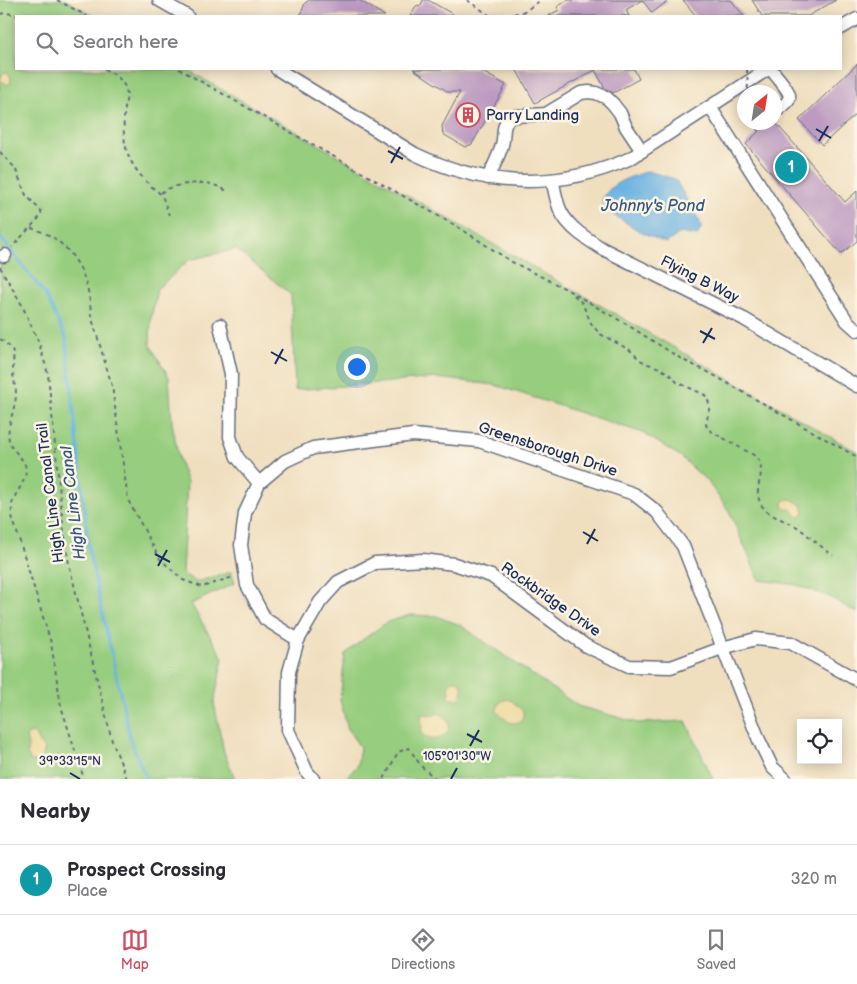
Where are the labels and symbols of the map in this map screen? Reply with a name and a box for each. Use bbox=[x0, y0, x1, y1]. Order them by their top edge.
north arrow bbox=[737, 85, 782, 130]
building icon: Parry Landing bbox=[455, 102, 481, 128]
place label: Parry Landing bbox=[486, 106, 579, 125]
pin: 1 bbox=[775, 148, 807, 186]
water label: Johnny's Pond bbox=[600, 197, 705, 216]
street label: Flying B Way bbox=[657, 252, 742, 307]
your location bbox=[344, 354, 370, 380]
street label: Greensborough Drive bbox=[476, 418, 620, 481]
street label: High Line Canal Trail bbox=[32, 422, 69, 564]
water label: High Line Canal bbox=[57, 444, 90, 561]
street label: Rockbridge Drive bbox=[497, 558, 604, 641]
text: 105°01'30"W bbox=[423, 749, 491, 764]
text: 39°33'15"N bbox=[39, 754, 101, 769]

